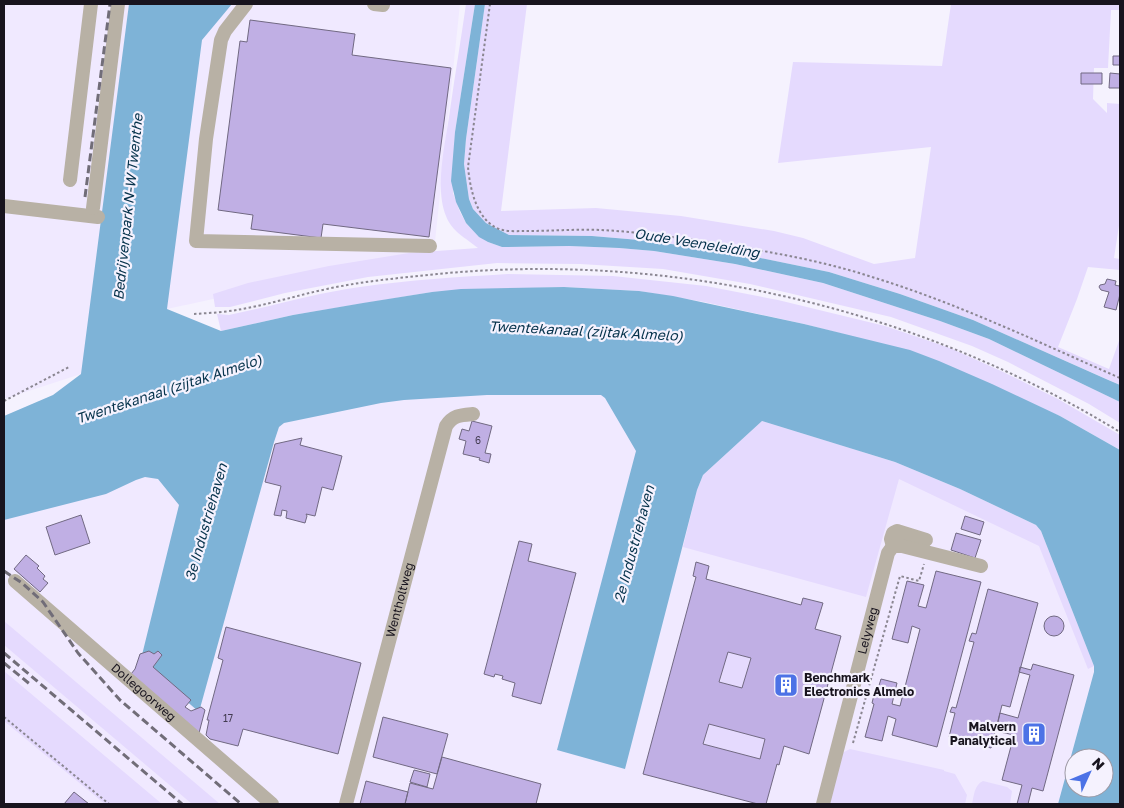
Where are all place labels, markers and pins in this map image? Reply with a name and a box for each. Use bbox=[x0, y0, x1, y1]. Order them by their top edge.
place label: Benchmark Electronics Almelo bbox=[804, 670, 914, 699]
building icon: Benchmark Electronics Almelo bbox=[773, 672, 799, 698]
place label: Malvern Panalytical bbox=[950, 719, 1016, 748]
building icon: Malvern Panalytical bbox=[1021, 721, 1047, 747]

